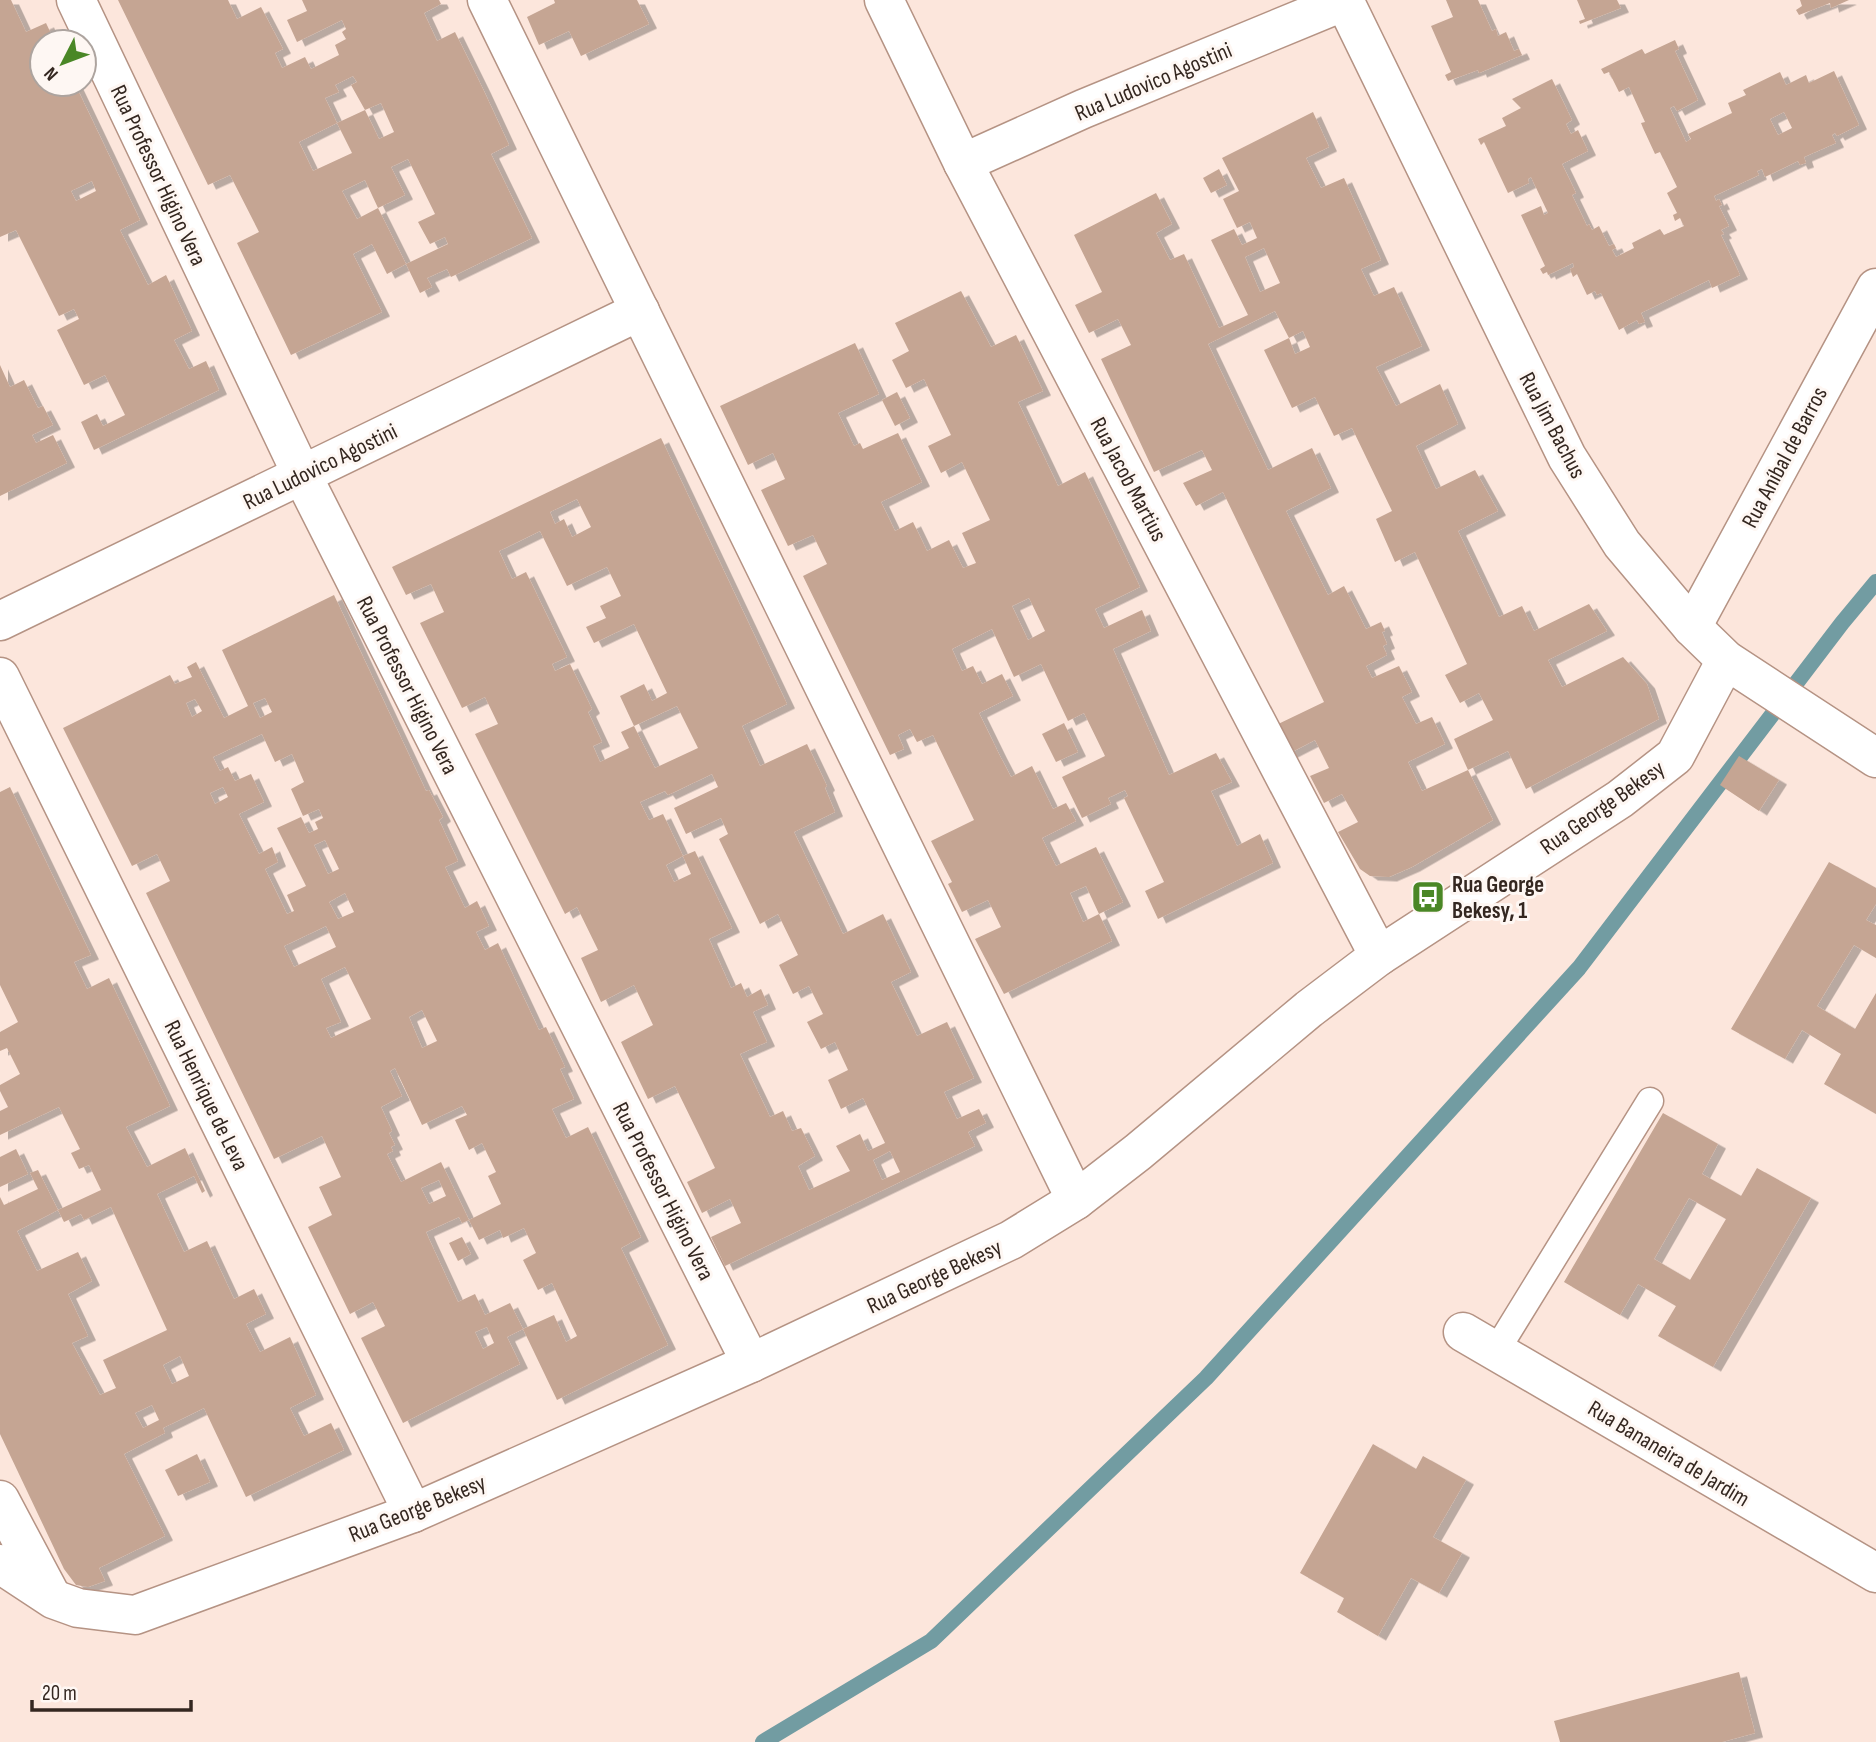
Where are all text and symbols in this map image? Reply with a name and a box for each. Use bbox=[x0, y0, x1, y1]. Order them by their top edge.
north arrow bbox=[28, 28, 98, 98]
street label: Rua Ludovico Agostini bbox=[1071, 36, 1236, 128]
text: N bbox=[40, 62, 63, 85]
street label: Rua Professor Higino Vera bbox=[104, 81, 212, 270]
street label: Rua Jim Bachus bbox=[1512, 368, 1592, 483]
street label: Rua Aníbal de Barros bbox=[1736, 382, 1834, 533]
street label: Rua Jacob Martius bbox=[1084, 413, 1173, 546]
street label: Rua Ludovico Agostini bbox=[239, 418, 402, 516]
street label: Rua Professor Higino Vera bbox=[350, 592, 464, 779]
street label: Rua George Bekesy bbox=[1535, 755, 1670, 861]
place label: Rua George Bekesy, 1 bbox=[1452, 871, 1544, 925]
bus stop icon: Rua George Bekesy, 1 bbox=[1409, 878, 1447, 916]
street label: Rua Henrique de Leva bbox=[158, 1016, 255, 1175]
street label: Rua Professor Higino Vera bbox=[606, 1098, 720, 1285]
street label: Rua George Bekesy bbox=[863, 1233, 1006, 1320]
street label: Rua Bananeira de Jardim bbox=[1583, 1395, 1754, 1513]
street label: Rua George Bekesy bbox=[345, 1469, 490, 1549]
scale bar bbox=[32, 1668, 191, 1712]
text: 20 m bbox=[42, 1681, 77, 1706]

